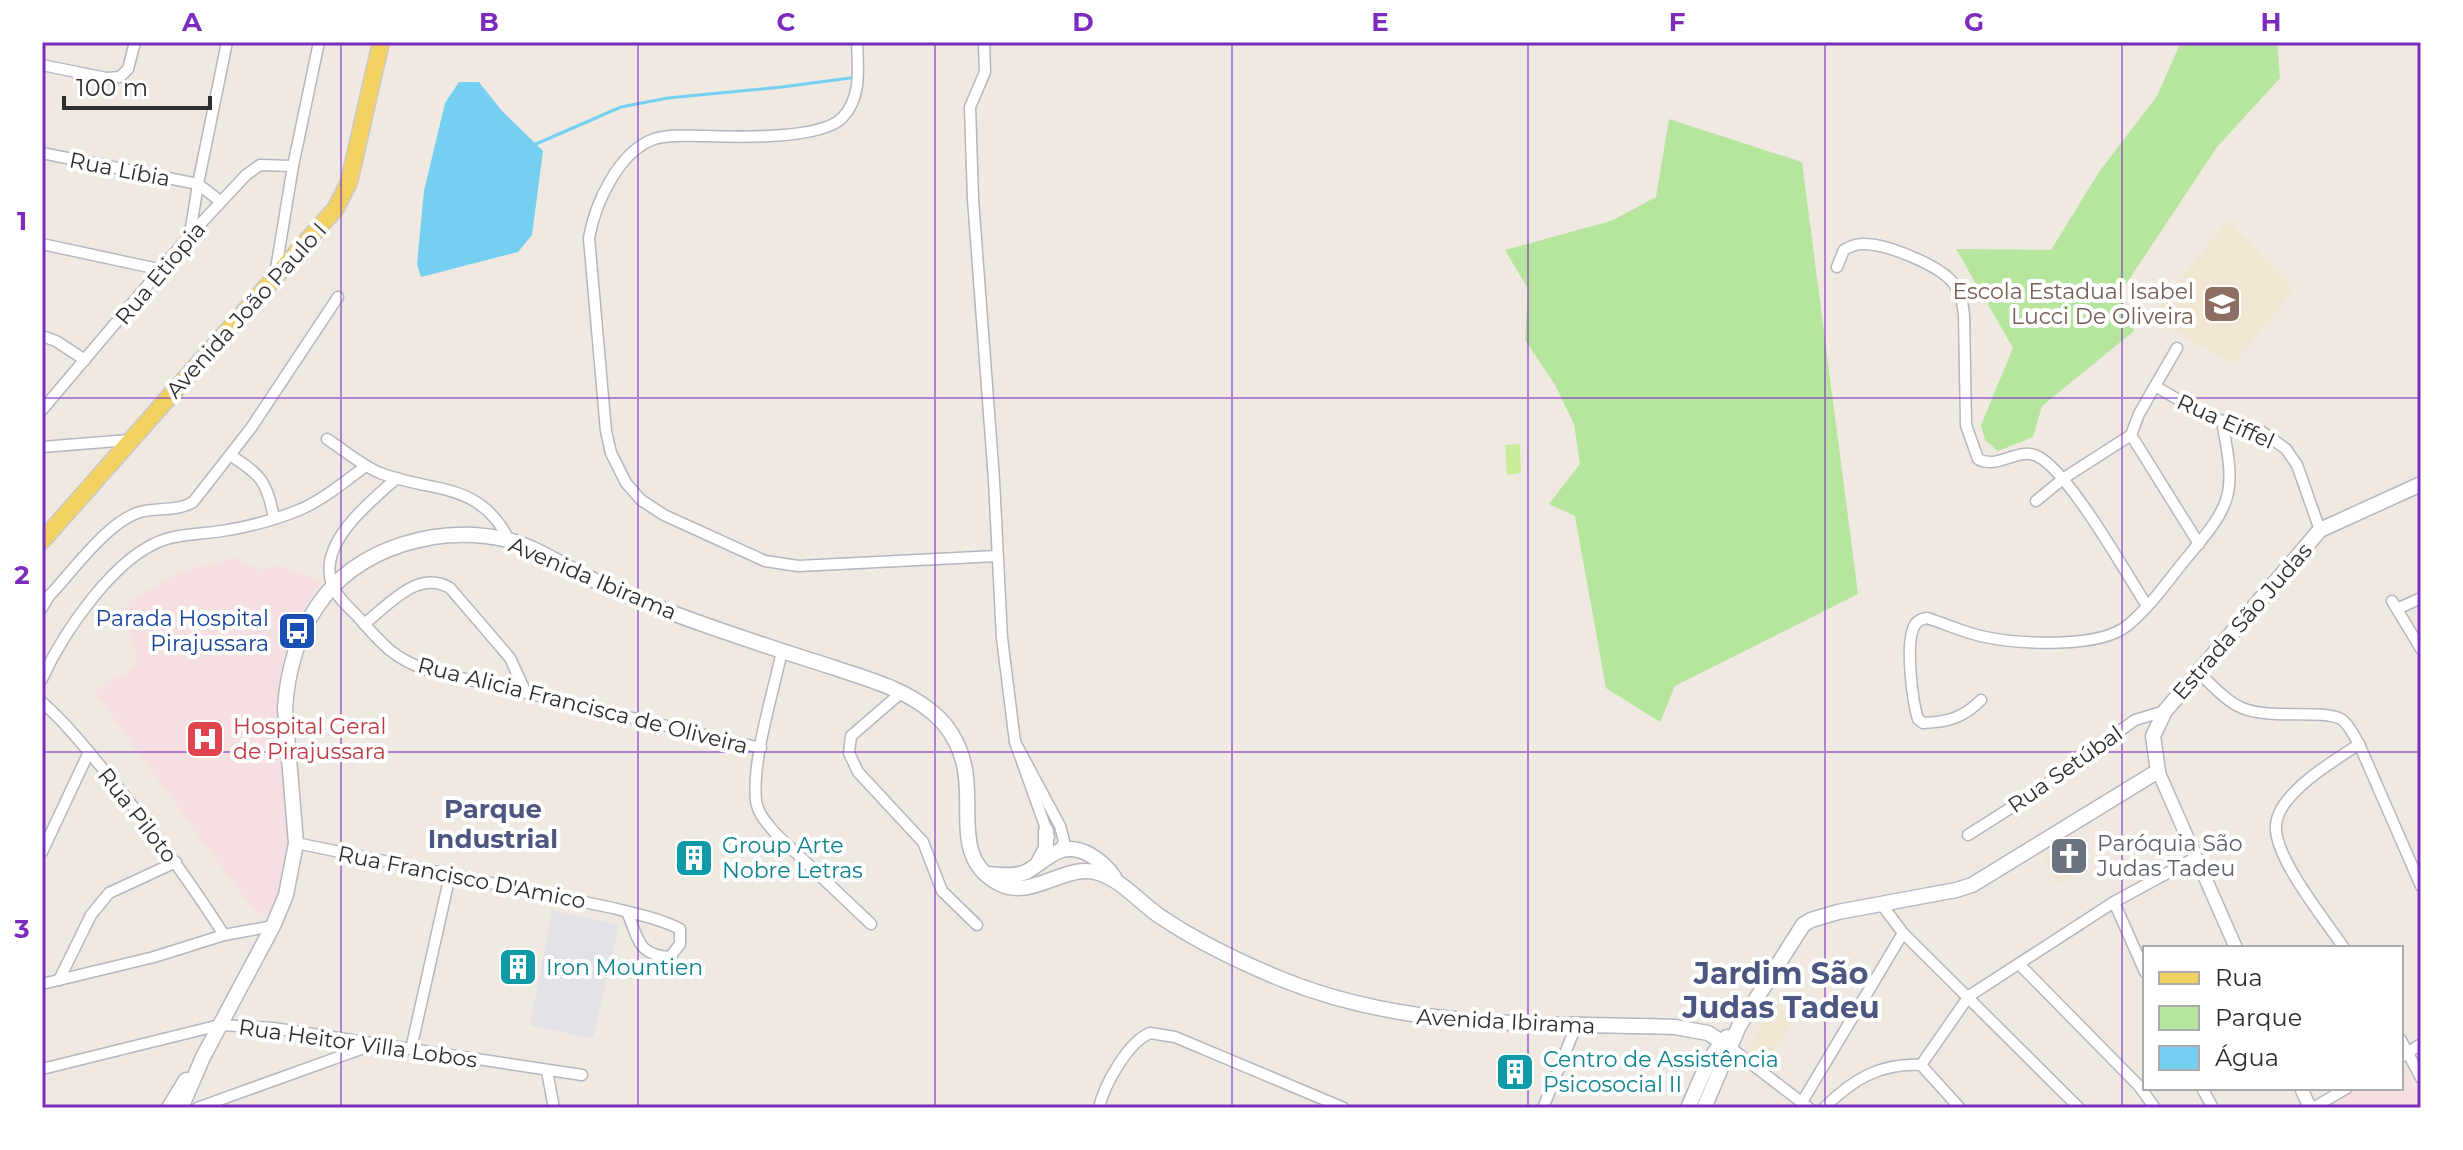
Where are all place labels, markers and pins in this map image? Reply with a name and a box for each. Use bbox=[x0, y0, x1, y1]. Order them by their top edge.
place label: Escola Estadual Isabel Lucci De Oliveira bbox=[1952, 278, 2194, 330]
school or university icon: Escola Estadual Isabel Lucci De Oliveira bbox=[2201, 283, 2243, 325]
place label: Parada Hospital Pirajussara bbox=[96, 605, 269, 657]
bus stop icon: Parada Hospital Pirajussara bbox=[276, 610, 318, 652]
place label: Hospital Geral de Pirajussara bbox=[233, 713, 386, 765]
hospital icon: Hospital Geral de Pirajussara bbox=[184, 718, 226, 760]
place label: Paróquia São Judas Tadeu bbox=[2096, 830, 2242, 882]
place label: Group Arte Nobre Letras bbox=[722, 832, 863, 884]
church icon: Paróquia São Judas Tadeu bbox=[2048, 835, 2090, 877]
building icon: Group Arte Nobre Letras bbox=[673, 837, 715, 879]
building icon: Iron Mountien bbox=[497, 946, 539, 988]
place label: Iron Mountien bbox=[546, 954, 703, 981]
place label: Centro de Assistência Psicosocial II bbox=[1543, 1046, 1779, 1098]
building icon: Centro de Assistência Psicosocial II bbox=[1494, 1051, 1536, 1093]

